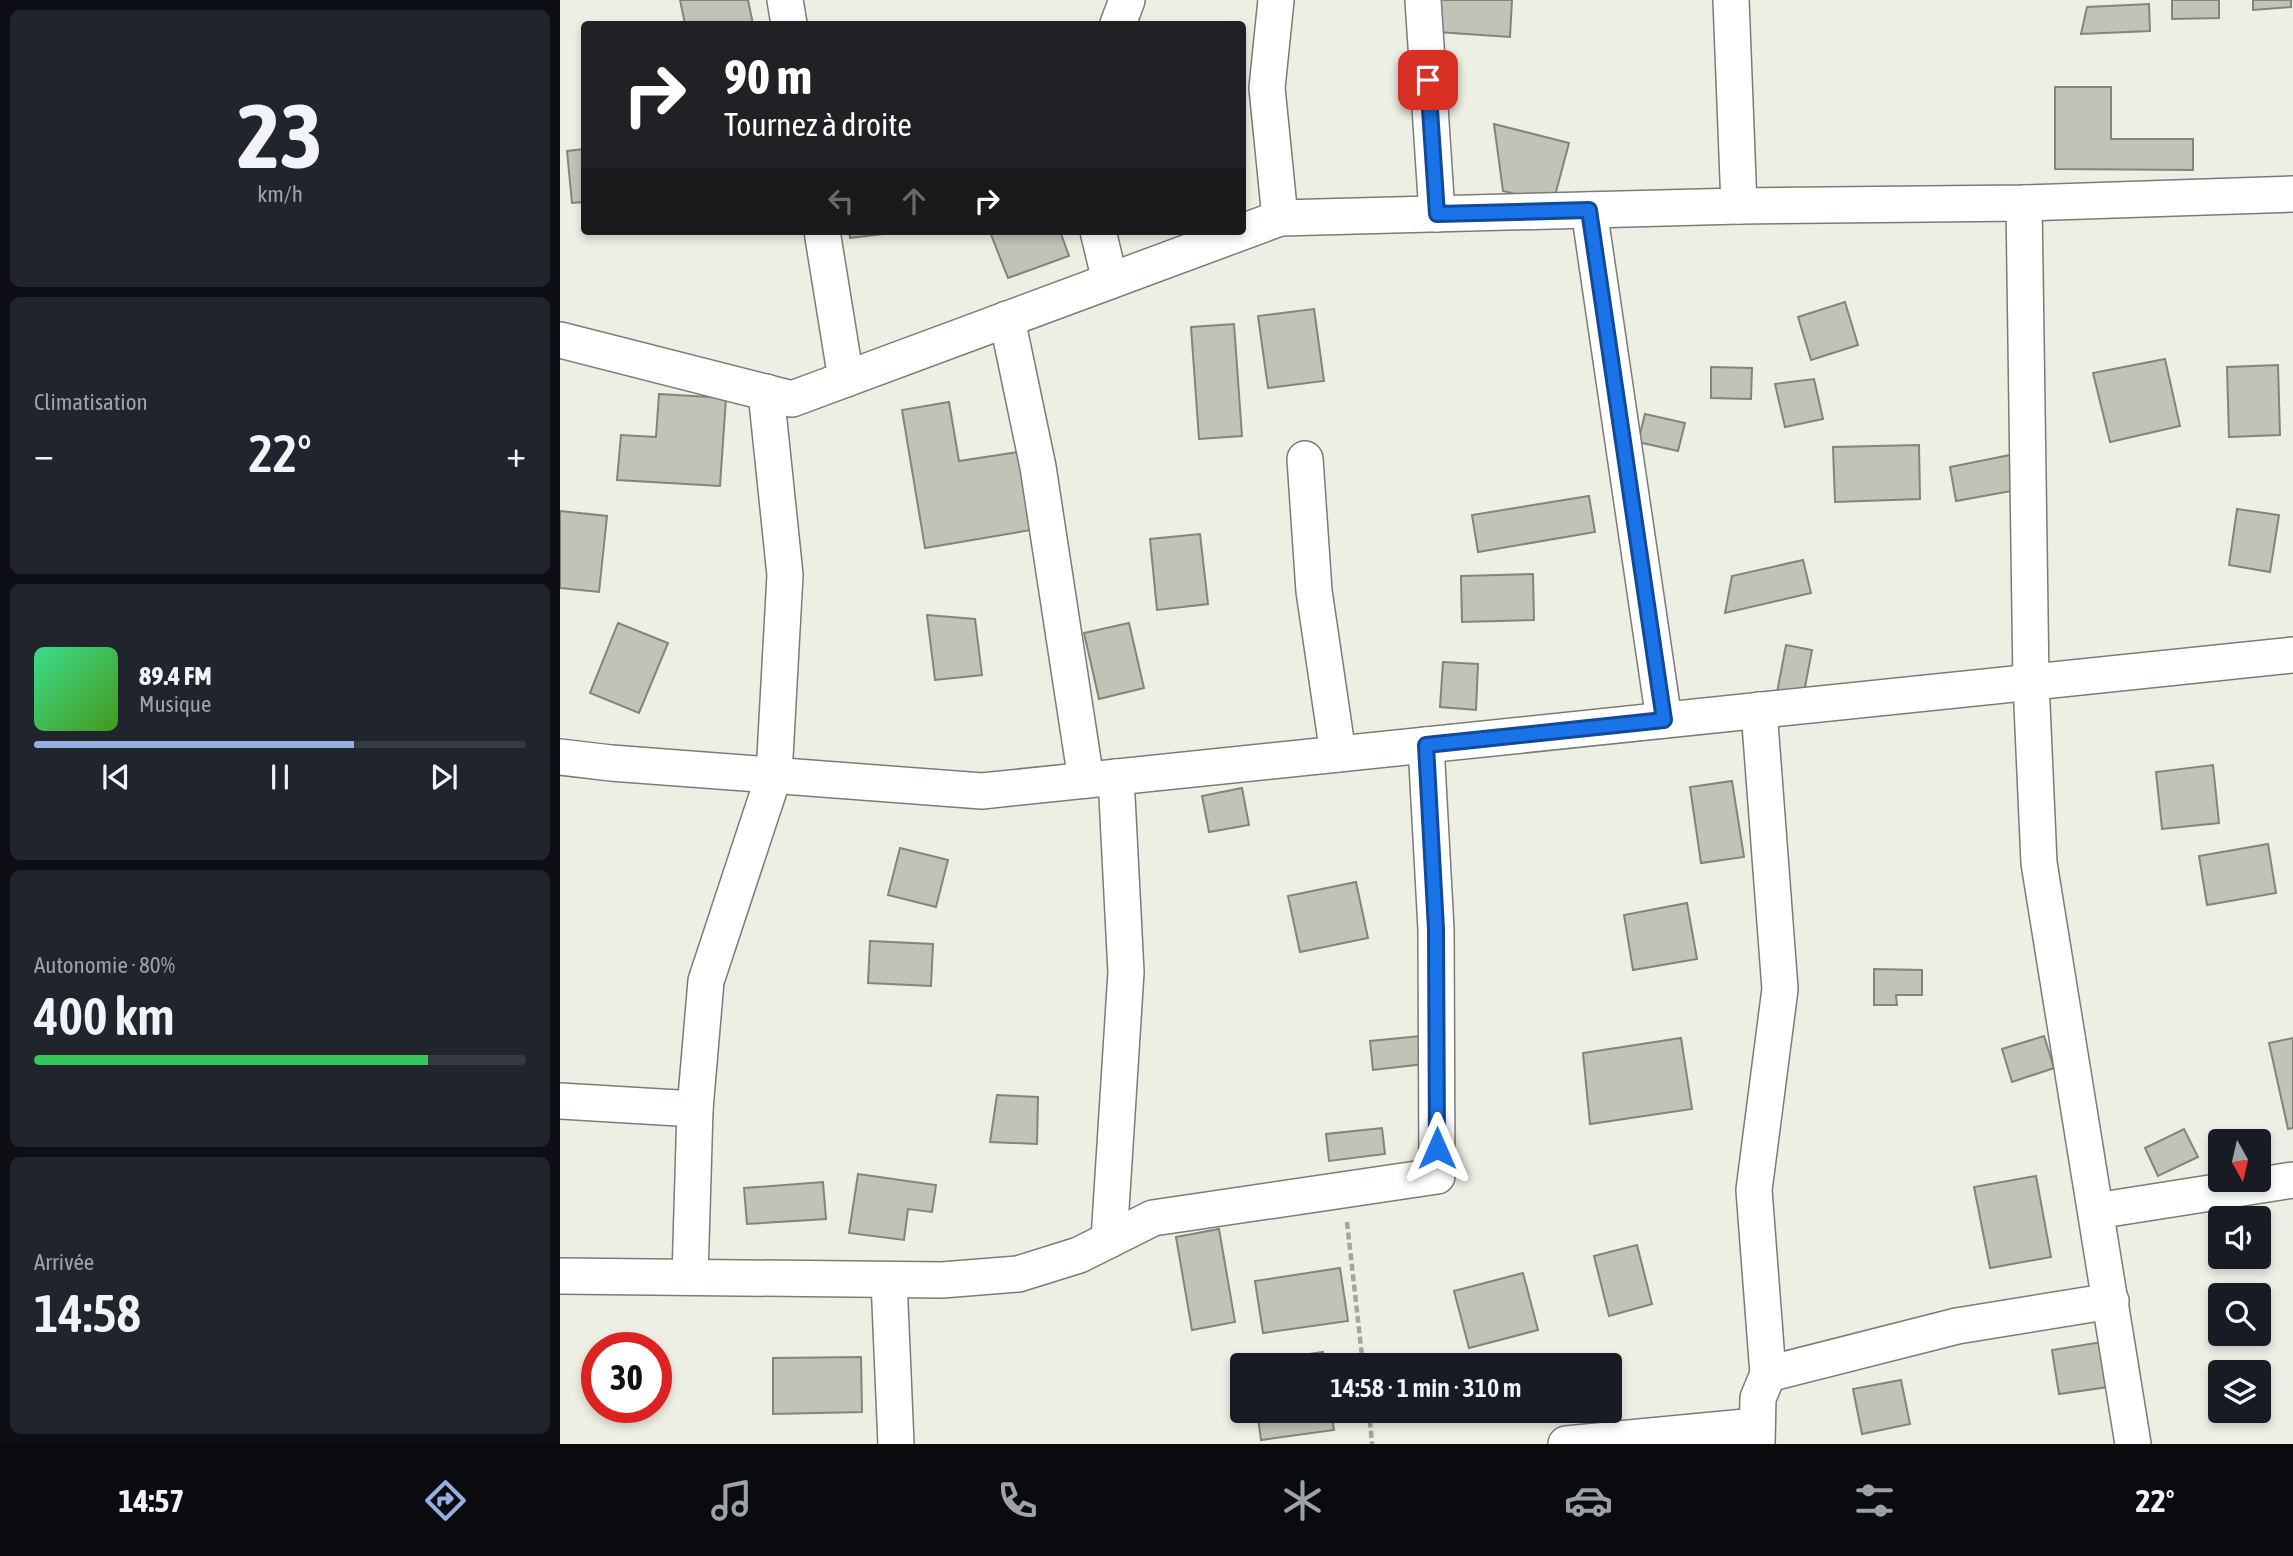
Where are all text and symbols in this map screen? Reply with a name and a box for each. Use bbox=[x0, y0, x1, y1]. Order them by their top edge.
text: 90 m bbox=[724, 48, 812, 104]
icon: right bbox=[609, 49, 700, 140]
pin bbox=[1398, 50, 1458, 110]
icon: arrive bbox=[1409, 61, 1447, 99]
text: 23 bbox=[237, 83, 323, 187]
text: Tournez à droite bbox=[724, 106, 912, 143]
text: km/h bbox=[257, 181, 303, 207]
icon: left bbox=[822, 182, 860, 220]
icon: ahead bbox=[895, 182, 933, 220]
icon: right bbox=[968, 182, 1006, 220]
text: Climatisation bbox=[34, 389, 148, 415]
text: 22° bbox=[248, 423, 312, 483]
text: − bbox=[34, 432, 54, 475]
text: + bbox=[506, 432, 526, 475]
text: 89.4 FM bbox=[139, 661, 212, 691]
text: Musique bbox=[139, 691, 211, 717]
icon: previous bbox=[97, 758, 135, 796]
icon: pause bbox=[261, 758, 299, 796]
icon: next bbox=[425, 758, 463, 796]
text: Autonomie · 80% bbox=[34, 952, 175, 978]
text: 400 km bbox=[34, 986, 175, 1046]
position arrow bbox=[1400, 1111, 1474, 1185]
north arrow bbox=[2208, 1129, 2272, 1192]
map controls bbox=[2208, 1129, 2271, 1423]
button: sound bbox=[2208, 1206, 2271, 1269]
text: Arrivée bbox=[34, 1249, 94, 1275]
text: 14:58 bbox=[34, 1283, 141, 1343]
button: search bbox=[2208, 1283, 2271, 1346]
speed limit sign: 30 bbox=[581, 1332, 672, 1423]
button: layers bbox=[2208, 1360, 2271, 1423]
text: 14:58 · 1 min · 310 m bbox=[1331, 1373, 1521, 1403]
icon: directions bbox=[421, 1476, 470, 1525]
icon: music bbox=[707, 1476, 756, 1525]
icon: phone bbox=[993, 1476, 1042, 1525]
icon: climate bbox=[1278, 1476, 1327, 1525]
icon: car bbox=[1564, 1476, 1613, 1525]
icon: filters bbox=[1850, 1476, 1899, 1525]
text: 14:57 bbox=[118, 1482, 184, 1519]
text: 22° bbox=[2136, 1482, 2175, 1519]

